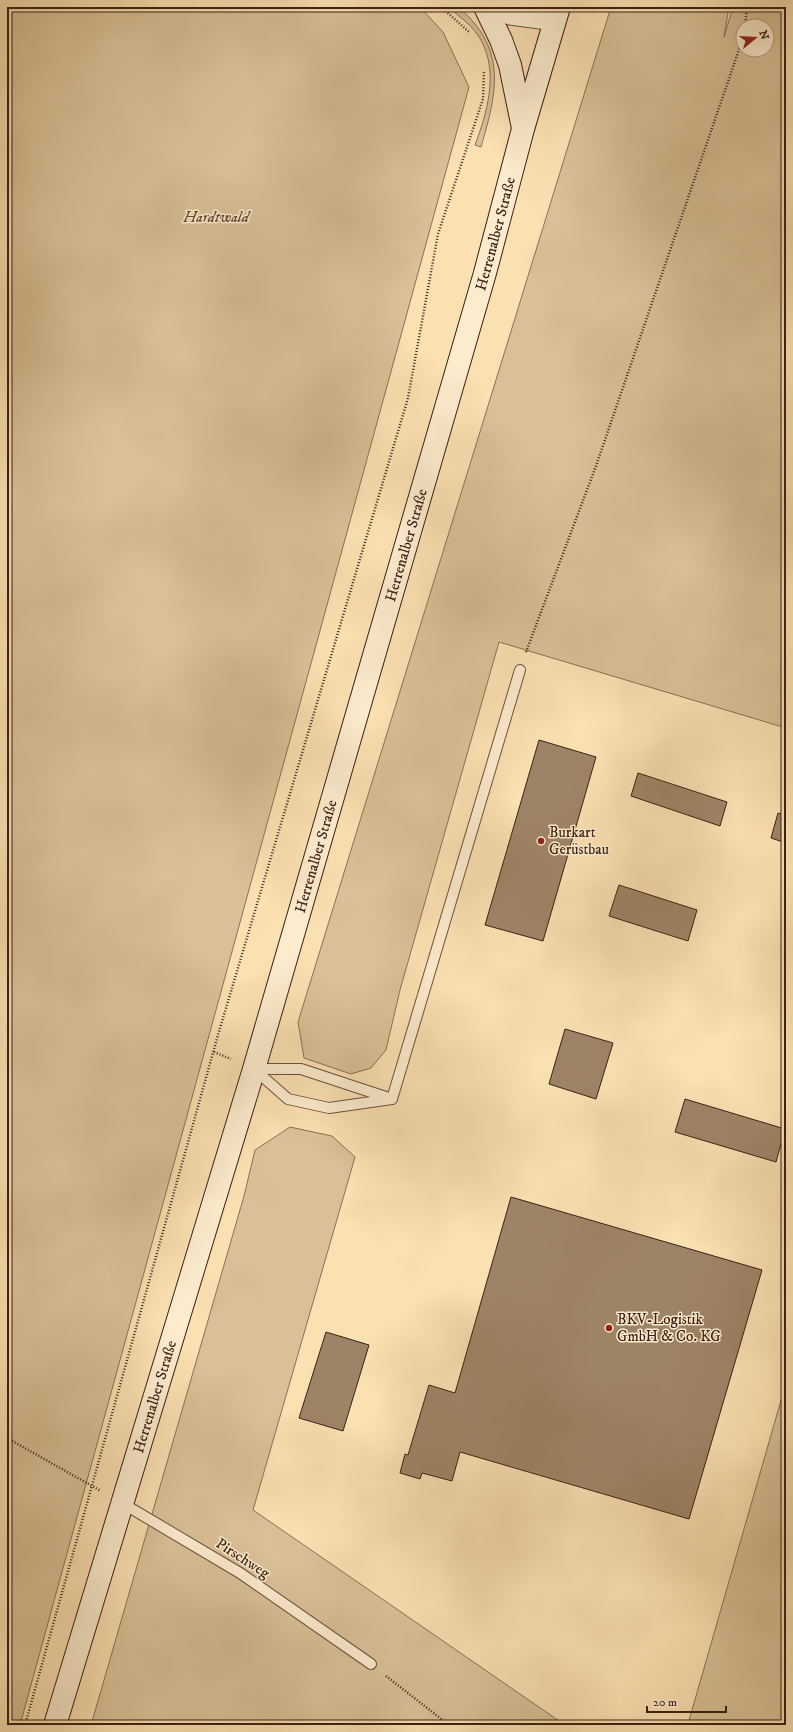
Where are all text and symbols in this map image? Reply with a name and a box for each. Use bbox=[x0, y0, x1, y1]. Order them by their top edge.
north arrow bbox=[735, 18, 775, 58]
text: N bbox=[756, 29, 772, 42]
street label: Herrenalber Straße bbox=[471, 175, 520, 293]
park label: Hardtwald bbox=[182, 208, 252, 227]
street label: Herrenalber Straße bbox=[381, 487, 432, 604]
street label: Herrenalber Straße bbox=[291, 798, 342, 915]
place label: Burkart Gerüstbau bbox=[549, 823, 609, 859]
marker: Burkart Gerüstbau bbox=[536, 836, 546, 846]
place label: BKV-Logistik GmbH & Co. KG bbox=[617, 1310, 721, 1346]
marker: BKV-Logistik GmbH & Co. KG bbox=[604, 1323, 614, 1333]
street label: Herrenalber Straße bbox=[129, 1338, 181, 1456]
street label: Pirschweg bbox=[212, 1534, 274, 1583]
scale bar bbox=[647, 1688, 726, 1714]
text: 20 m bbox=[653, 1695, 677, 1710]

